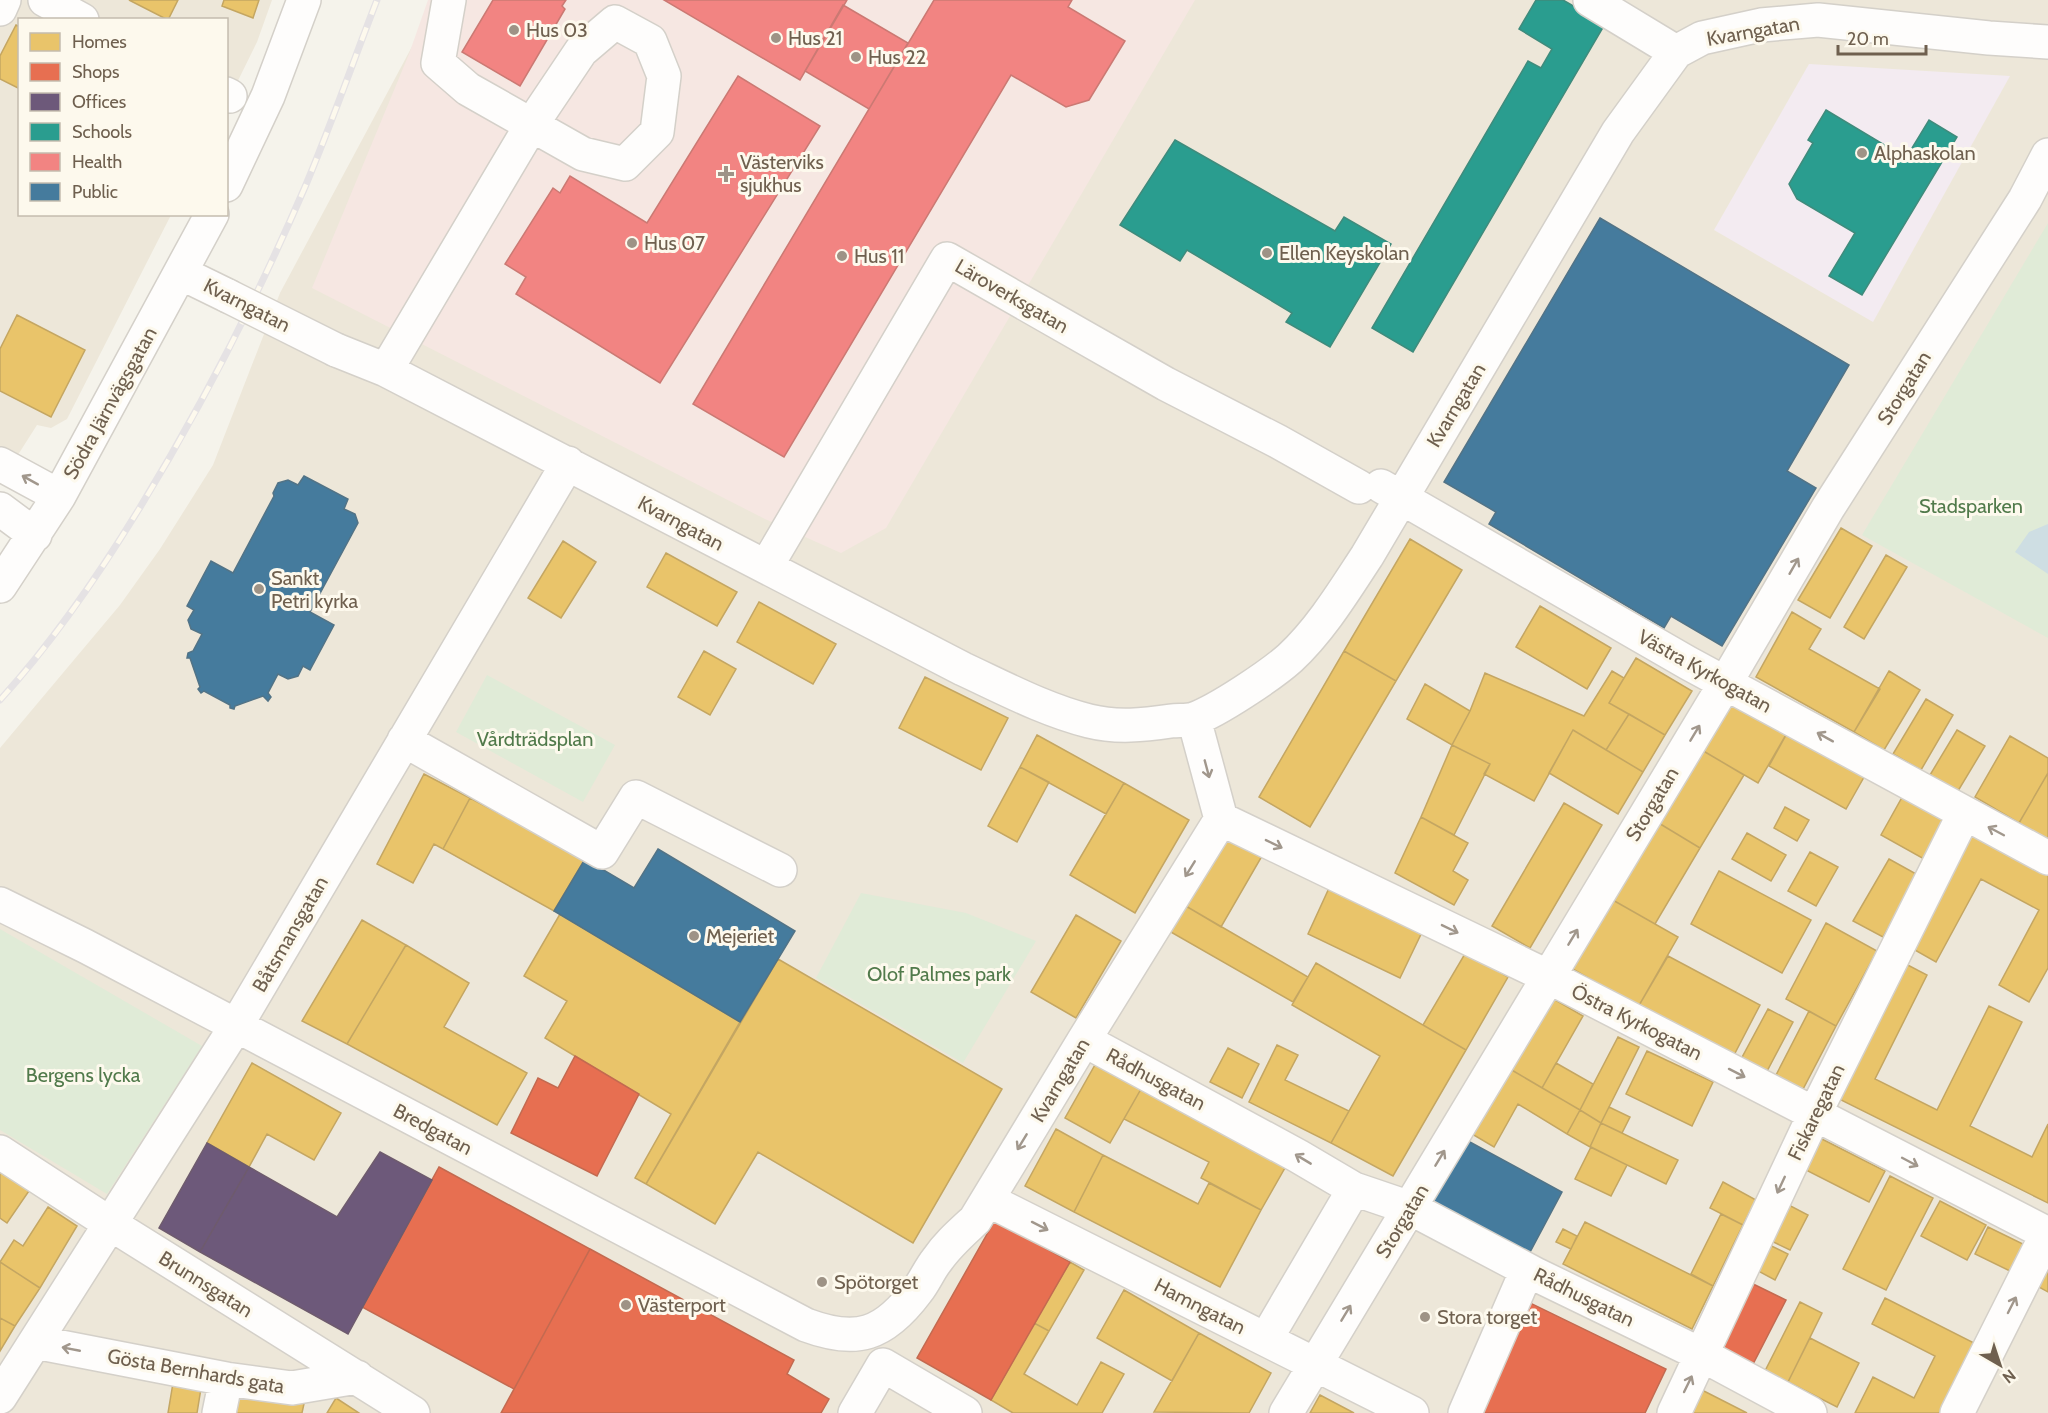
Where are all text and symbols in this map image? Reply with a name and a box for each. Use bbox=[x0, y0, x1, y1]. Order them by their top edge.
street label: Kvarngatan bbox=[1705, 11, 1801, 51]
legend bbox=[18, 18, 228, 216]
place label: Hus 03 bbox=[526, 18, 588, 42]
scale bar bbox=[1838, 18, 1926, 56]
marker: Hus 03 bbox=[507, 23, 521, 37]
place label: Hus 21 bbox=[788, 26, 842, 50]
text: 20 m bbox=[1847, 28, 1889, 50]
text: Homes bbox=[72, 31, 127, 53]
marker: Hus 21 bbox=[769, 31, 783, 45]
place label: Hus 22 bbox=[868, 45, 926, 69]
marker: Hus 22 bbox=[849, 50, 863, 64]
text: Shops bbox=[72, 61, 120, 83]
text: Offices bbox=[72, 91, 126, 113]
text: Schools bbox=[72, 121, 132, 143]
place label: Alphaskolan bbox=[1874, 141, 1976, 165]
marker: Alphaskolan bbox=[1855, 146, 1869, 160]
place label: Västerviks sjukhus bbox=[740, 150, 824, 197]
text: Health bbox=[72, 151, 122, 173]
marker: Västerviks sjukhus bbox=[717, 165, 735, 183]
text: Public bbox=[72, 181, 118, 203]
place label: Hus 07 bbox=[644, 231, 705, 255]
marker: Hus 07 bbox=[625, 236, 639, 250]
place label: Ellen Keyskolan bbox=[1279, 241, 1409, 265]
place label: Hus 11 bbox=[854, 244, 904, 268]
marker: Ellen Keyskolan bbox=[1260, 246, 1274, 260]
marker: Hus 11 bbox=[835, 249, 849, 263]
street label: Läroverksgatan bbox=[951, 254, 1073, 338]
street label: Kvarngatan bbox=[200, 273, 294, 337]
street label: Södra Järnvägsgatan bbox=[58, 323, 162, 483]
street label: Storgatan bbox=[1872, 347, 1936, 429]
street label: Kvarngatan bbox=[1422, 359, 1490, 451]
one-way arrow bbox=[21, 474, 39, 485]
street label: Kvarngatan bbox=[634, 490, 728, 556]
park label: Stadsparken bbox=[1919, 494, 2023, 518]
one-way arrow bbox=[1789, 557, 1800, 575]
place label: Sankt Petri kyrka bbox=[271, 566, 358, 613]
marker: Sankt Petri kyrka bbox=[252, 582, 266, 596]
street label: Västra Kyrkogatan bbox=[1634, 624, 1776, 718]
one-way arrow bbox=[1689, 725, 1701, 742]
park label: Vårdträdsplan bbox=[477, 727, 593, 751]
one-way arrow bbox=[1817, 731, 1834, 743]
one-way arrow bbox=[1202, 759, 1214, 778]
street label: Storgatan bbox=[1621, 763, 1683, 845]
one-way arrow bbox=[1988, 824, 2006, 836]
one-way arrow bbox=[1264, 839, 1282, 851]
one-way arrow bbox=[1184, 860, 1196, 877]
street label: Båtsmansgatan bbox=[247, 872, 333, 996]
place label: Mejeriet bbox=[706, 924, 775, 948]
one-way arrow bbox=[1440, 924, 1458, 936]
marker: Mejeriet bbox=[687, 929, 701, 943]
one-way arrow bbox=[1567, 929, 1579, 946]
park label: Olof Palmes park bbox=[867, 962, 1011, 986]
street label: Östra Kyrkogatan bbox=[1568, 979, 1706, 1065]
street label: Kvarngatan bbox=[1026, 1034, 1094, 1126]
street label: Rådhusgatan bbox=[1102, 1043, 1210, 1115]
street label: Fiskaregatan bbox=[1782, 1060, 1850, 1164]
park label: Bergens lycka bbox=[26, 1063, 141, 1087]
one-way arrow bbox=[1727, 1068, 1745, 1079]
street label: Bredgatan bbox=[389, 1098, 477, 1160]
one-way arrow bbox=[1016, 1133, 1028, 1150]
one-way arrow bbox=[1434, 1150, 1446, 1167]
one-way arrow bbox=[1295, 1152, 1312, 1164]
one-way arrow bbox=[1901, 1156, 1918, 1168]
one-way arrow bbox=[1775, 1175, 1787, 1193]
street label: Storgatan bbox=[1371, 1180, 1433, 1262]
one-way arrow bbox=[1031, 1221, 1049, 1232]
street label: Brunnsgatan bbox=[155, 1246, 257, 1322]
street label: Rådhusgatan bbox=[1530, 1262, 1638, 1332]
place label: Spötorget bbox=[834, 1270, 919, 1294]
street label: Hamngatan bbox=[1150, 1273, 1250, 1339]
marker: Spötorget bbox=[815, 1275, 829, 1289]
place label: Västerport bbox=[638, 1293, 726, 1317]
one-way arrow bbox=[2006, 1296, 2018, 1314]
marker: Västerport bbox=[619, 1298, 633, 1312]
one-way arrow bbox=[1340, 1305, 1352, 1322]
place label: Stora torget bbox=[1437, 1305, 1537, 1329]
marker: Stora torget bbox=[1418, 1310, 1432, 1324]
north arrow bbox=[1970, 1335, 2030, 1395]
one-way arrow bbox=[62, 1343, 82, 1354]
street label: Gösta Bernhards gata bbox=[106, 1344, 287, 1398]
text: N bbox=[1999, 1365, 2019, 1387]
one-way arrow bbox=[1683, 1375, 1695, 1393]

